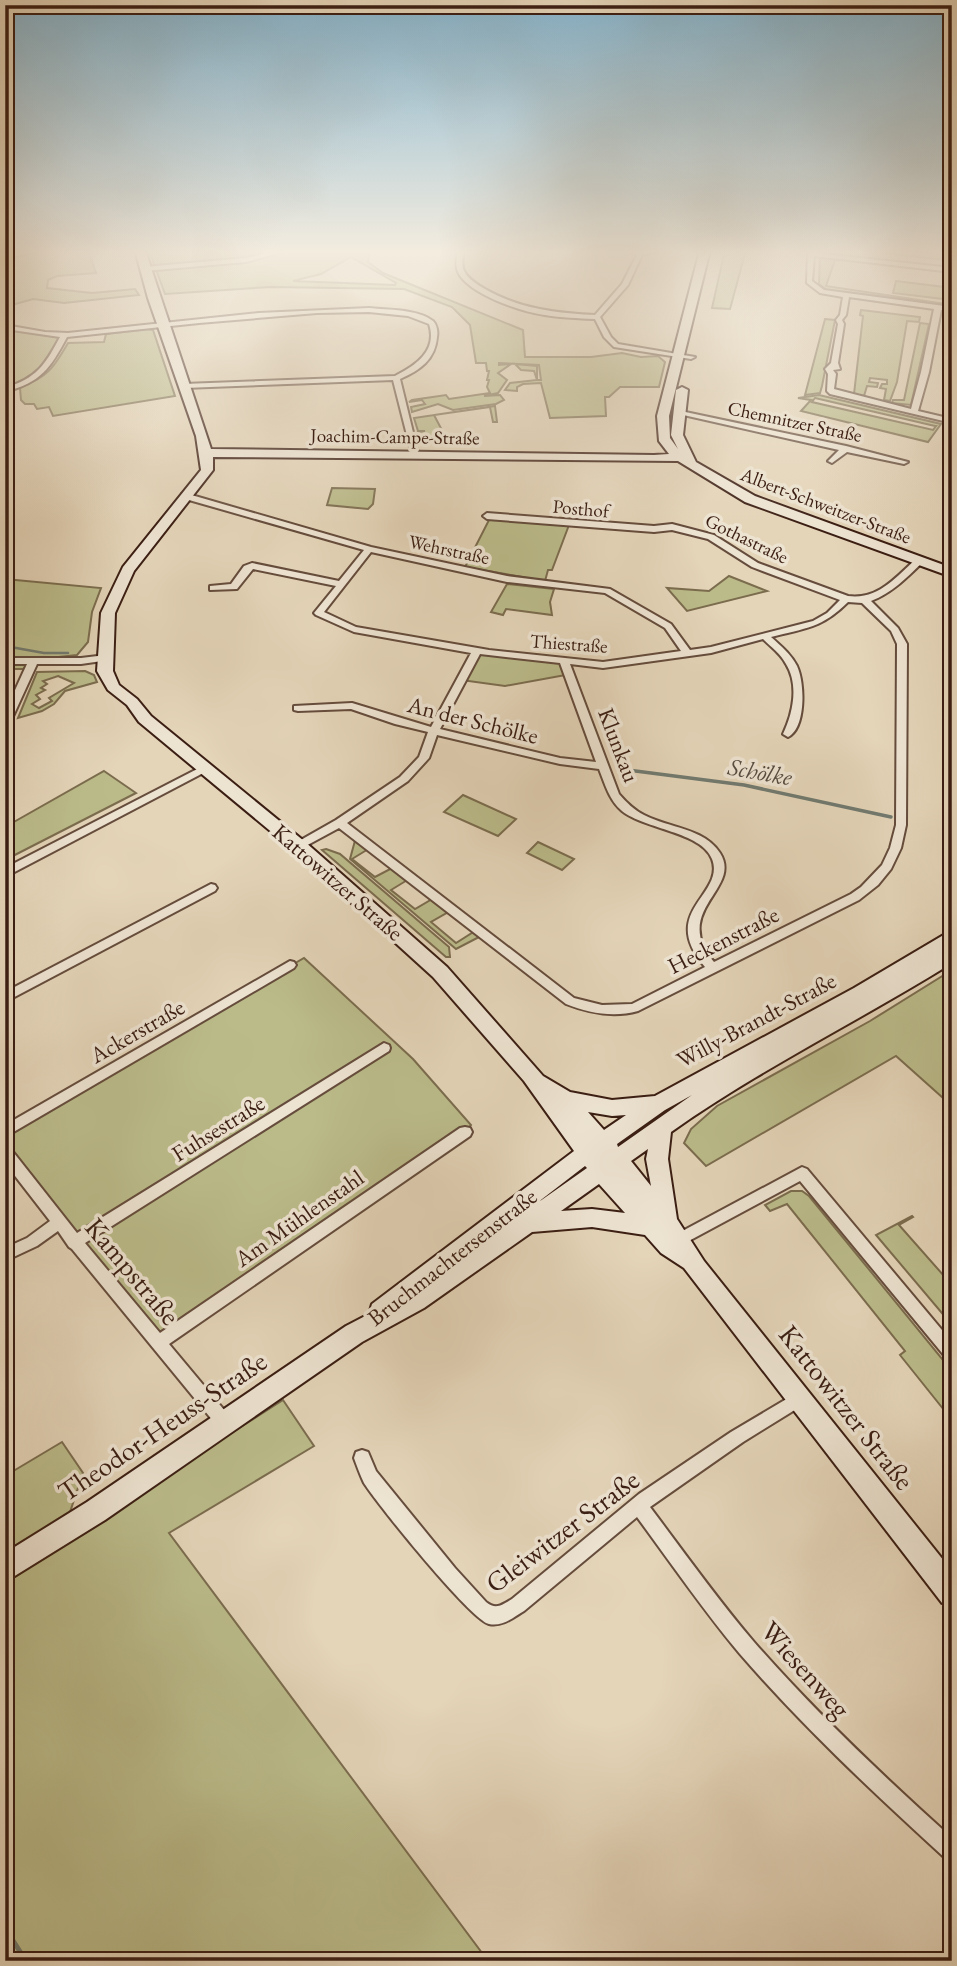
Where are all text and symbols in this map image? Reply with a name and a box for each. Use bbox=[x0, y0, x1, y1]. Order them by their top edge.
street label: Chemnitzer Straße bbox=[726, 395, 864, 448]
street label: Joachim-Campe-Straße bbox=[308, 422, 480, 450]
street label: Albert-Schweitzer-Straße bbox=[736, 461, 915, 550]
street label: Posthof bbox=[552, 494, 612, 524]
street label: Gothastraße bbox=[701, 508, 793, 569]
street label: Wehrstraße bbox=[406, 529, 492, 570]
street label: Thiestraße bbox=[529, 628, 609, 659]
street label: An der Schölke bbox=[403, 689, 542, 751]
street label: Klunkau bbox=[591, 703, 647, 787]
water label: Schölke bbox=[725, 750, 795, 792]
street label: Kattowitzer Straße bbox=[266, 817, 410, 947]
street label: Heckenstraße bbox=[662, 899, 784, 981]
street label: Willy-Brandt-Straße bbox=[671, 965, 841, 1075]
street label: Ackerstraße bbox=[83, 992, 190, 1071]
street label: Fuhsestraße bbox=[166, 1088, 270, 1168]
street label: Am Mühlenstahl bbox=[228, 1162, 370, 1274]
street label: Bruchmachtersenstraße bbox=[361, 1181, 543, 1333]
street label: Kampstraße bbox=[77, 1210, 189, 1332]
street label: Kattowitzer Straße bbox=[771, 1317, 923, 1497]
street label: Theodor-Heuss-Straße bbox=[51, 1343, 273, 1509]
street label: Gleiwitzer Straße bbox=[478, 1461, 646, 1601]
street label: Wiesenweg bbox=[753, 1613, 860, 1726]

